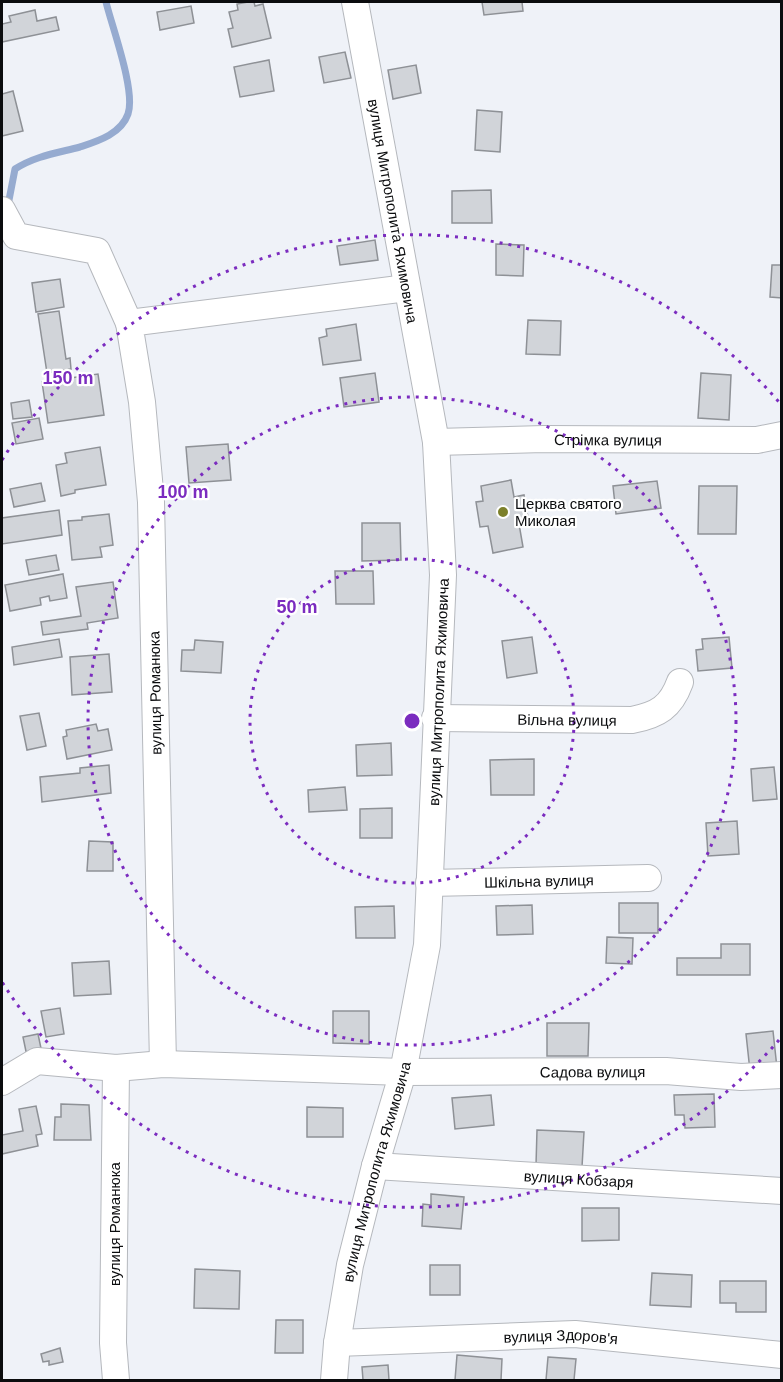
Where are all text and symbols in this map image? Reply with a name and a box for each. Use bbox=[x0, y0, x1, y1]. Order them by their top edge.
street label: вулиця Митрополита Яхимовича bbox=[365, 97, 421, 325]
text: 150 m bbox=[42, 368, 94, 388]
street label: Стрімка вулиця bbox=[554, 431, 662, 448]
text: 100 m bbox=[157, 482, 209, 502]
place label: Церква святого Миколая bbox=[515, 495, 622, 529]
marker: Церква святого Миколая bbox=[496, 505, 510, 519]
street label: вулиця Митрополита Яхимовича bbox=[425, 577, 451, 806]
text: 50 m bbox=[276, 597, 318, 617]
street label: вулиця Романюка bbox=[145, 630, 165, 755]
street label: Вільна вулиця bbox=[517, 710, 617, 728]
centre of rings bbox=[402, 711, 422, 731]
street label: Шкільна вулиця bbox=[484, 871, 594, 890]
street label: вулиця Митрополита Яхимовича bbox=[339, 1059, 413, 1283]
street label: Садова вулиця bbox=[540, 1063, 645, 1080]
street label: вулиця Романюка bbox=[106, 1161, 123, 1286]
street label: вулиця Кобзаря bbox=[523, 1167, 634, 1190]
street label: вулиця Здоров'я bbox=[503, 1325, 619, 1347]

